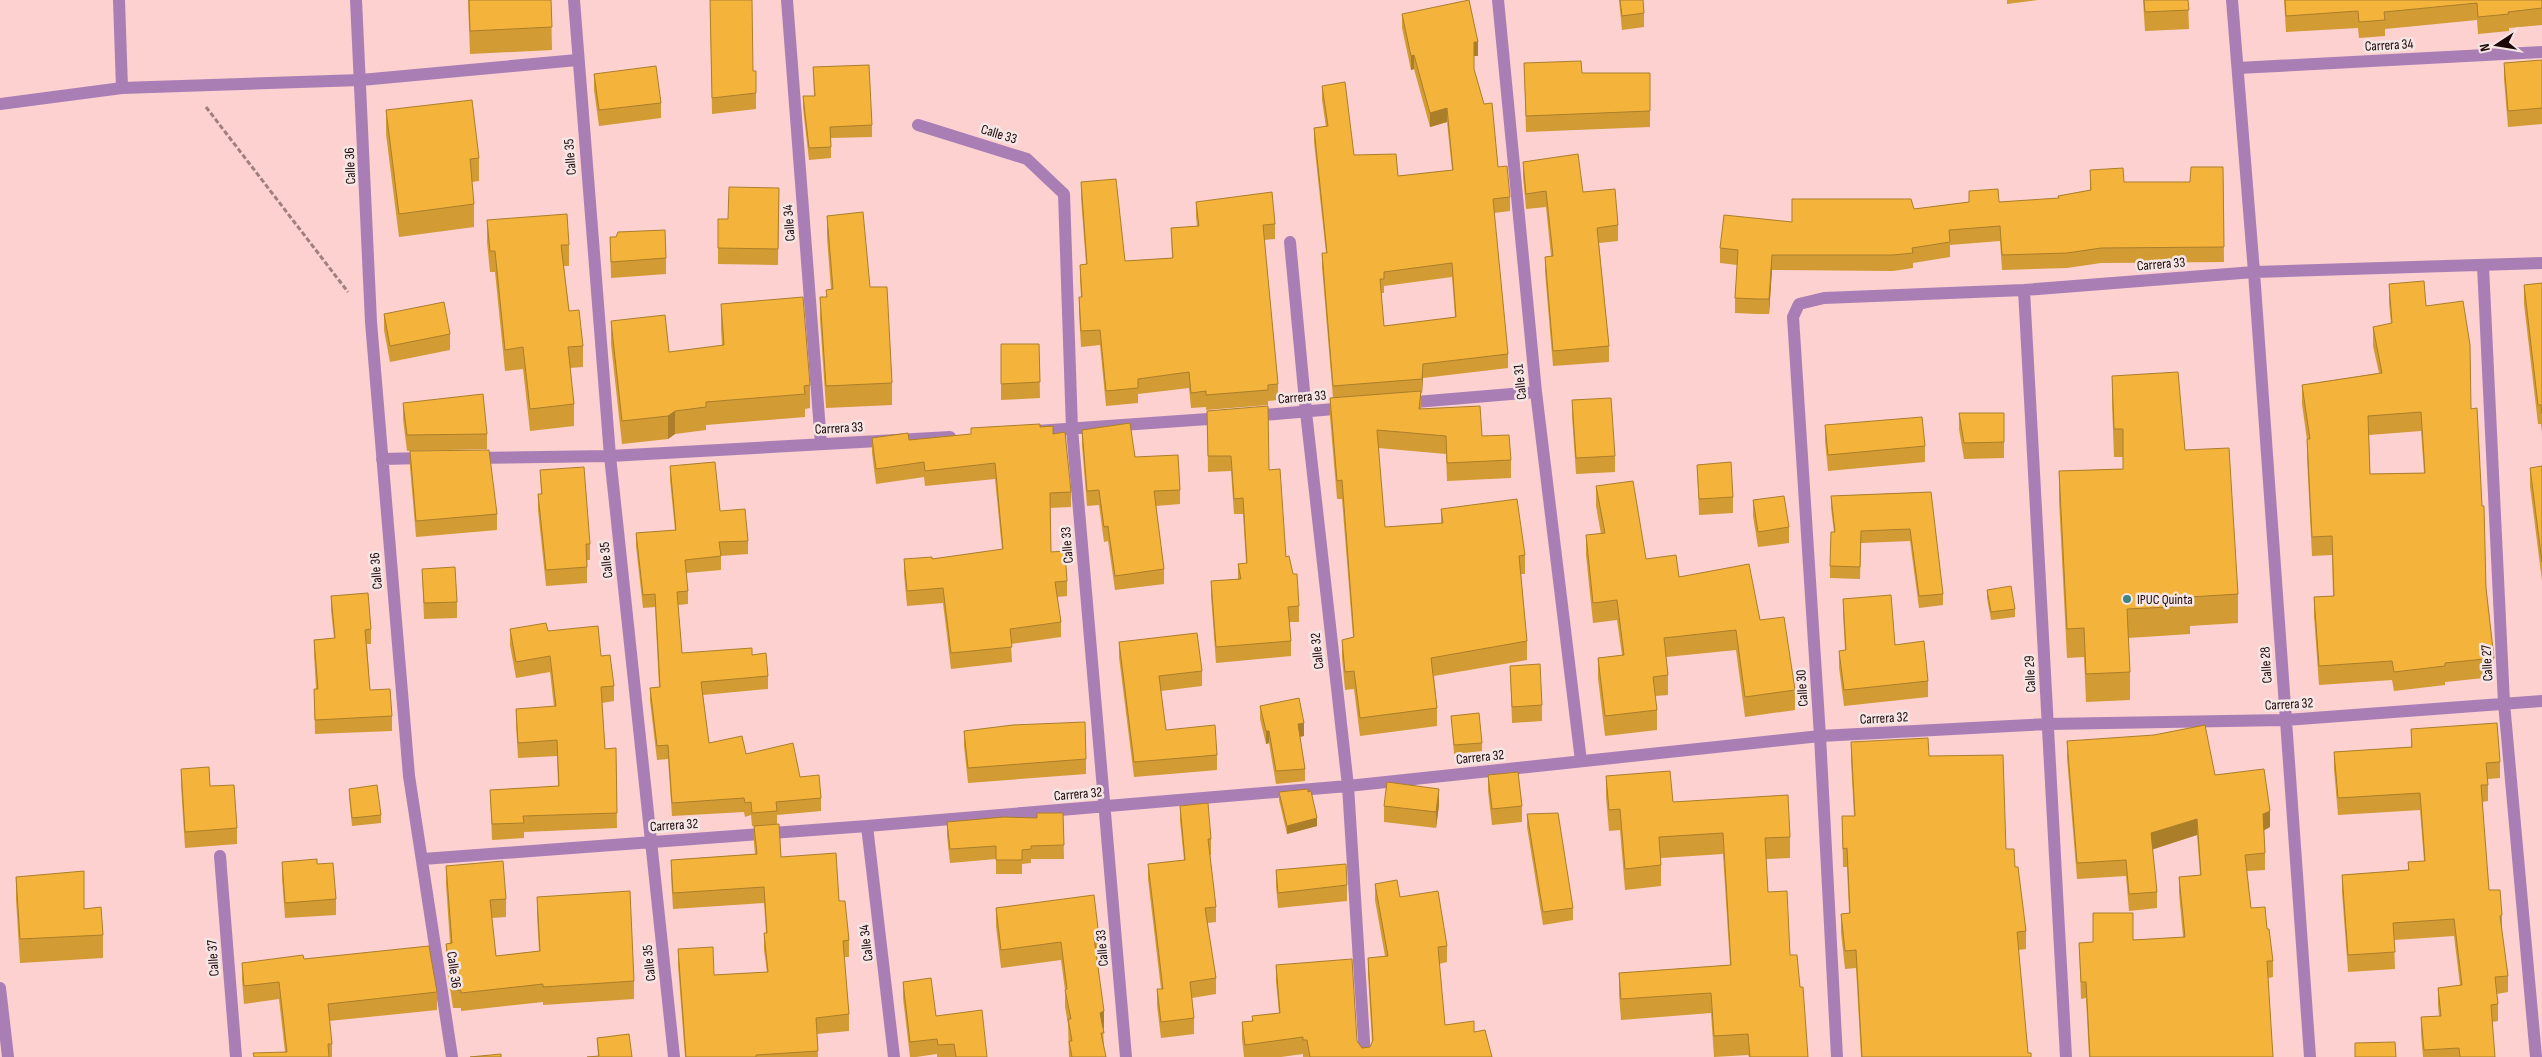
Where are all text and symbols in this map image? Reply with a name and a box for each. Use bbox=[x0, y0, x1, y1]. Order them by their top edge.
north arrow bbox=[2472, 20, 2522, 70]
street label: Carrera 34 bbox=[2364, 35, 2414, 55]
text: N bbox=[2476, 42, 2494, 53]
street label: Calle 33 bbox=[979, 120, 1019, 148]
street label: Calle 35 bbox=[560, 138, 580, 176]
street label: Calle 36 bbox=[341, 147, 359, 185]
street label: Calle 34 bbox=[779, 204, 799, 242]
street label: Carrera 33 bbox=[2136, 253, 2186, 275]
street label: Calle 31 bbox=[1510, 363, 1530, 401]
street label: Carrera 33 bbox=[1277, 386, 1327, 408]
street label: Carrera 33 bbox=[814, 418, 864, 438]
street label: Calle 33 bbox=[1057, 526, 1077, 564]
street label: Calle 35 bbox=[596, 541, 616, 579]
street label: Calle 36 bbox=[366, 552, 386, 590]
place label: IPUC Quinta bbox=[2137, 591, 2193, 608]
marker: IPUC Quinta bbox=[2121, 593, 2133, 605]
street label: Calle 32 bbox=[1307, 632, 1327, 670]
street label: Calle 27 bbox=[2478, 644, 2496, 682]
street label: Calle 28 bbox=[2256, 646, 2276, 684]
street label: Calle 29 bbox=[2021, 655, 2039, 693]
street label: Calle 30 bbox=[1792, 669, 1812, 707]
street label: Carrera 32 bbox=[2264, 694, 2314, 714]
street label: Carrera 32 bbox=[1859, 708, 1909, 728]
street label: Carrera 32 bbox=[1455, 746, 1505, 768]
street label: Carrera 32 bbox=[1053, 783, 1103, 805]
street label: Carrera 32 bbox=[649, 815, 699, 835]
street label: Calle 34 bbox=[855, 924, 877, 962]
street label: Calle 33 bbox=[1092, 929, 1112, 967]
street label: Calle 37 bbox=[203, 939, 223, 977]
street label: Calle 35 bbox=[639, 944, 659, 982]
street label: Calle 36 bbox=[443, 950, 465, 990]

